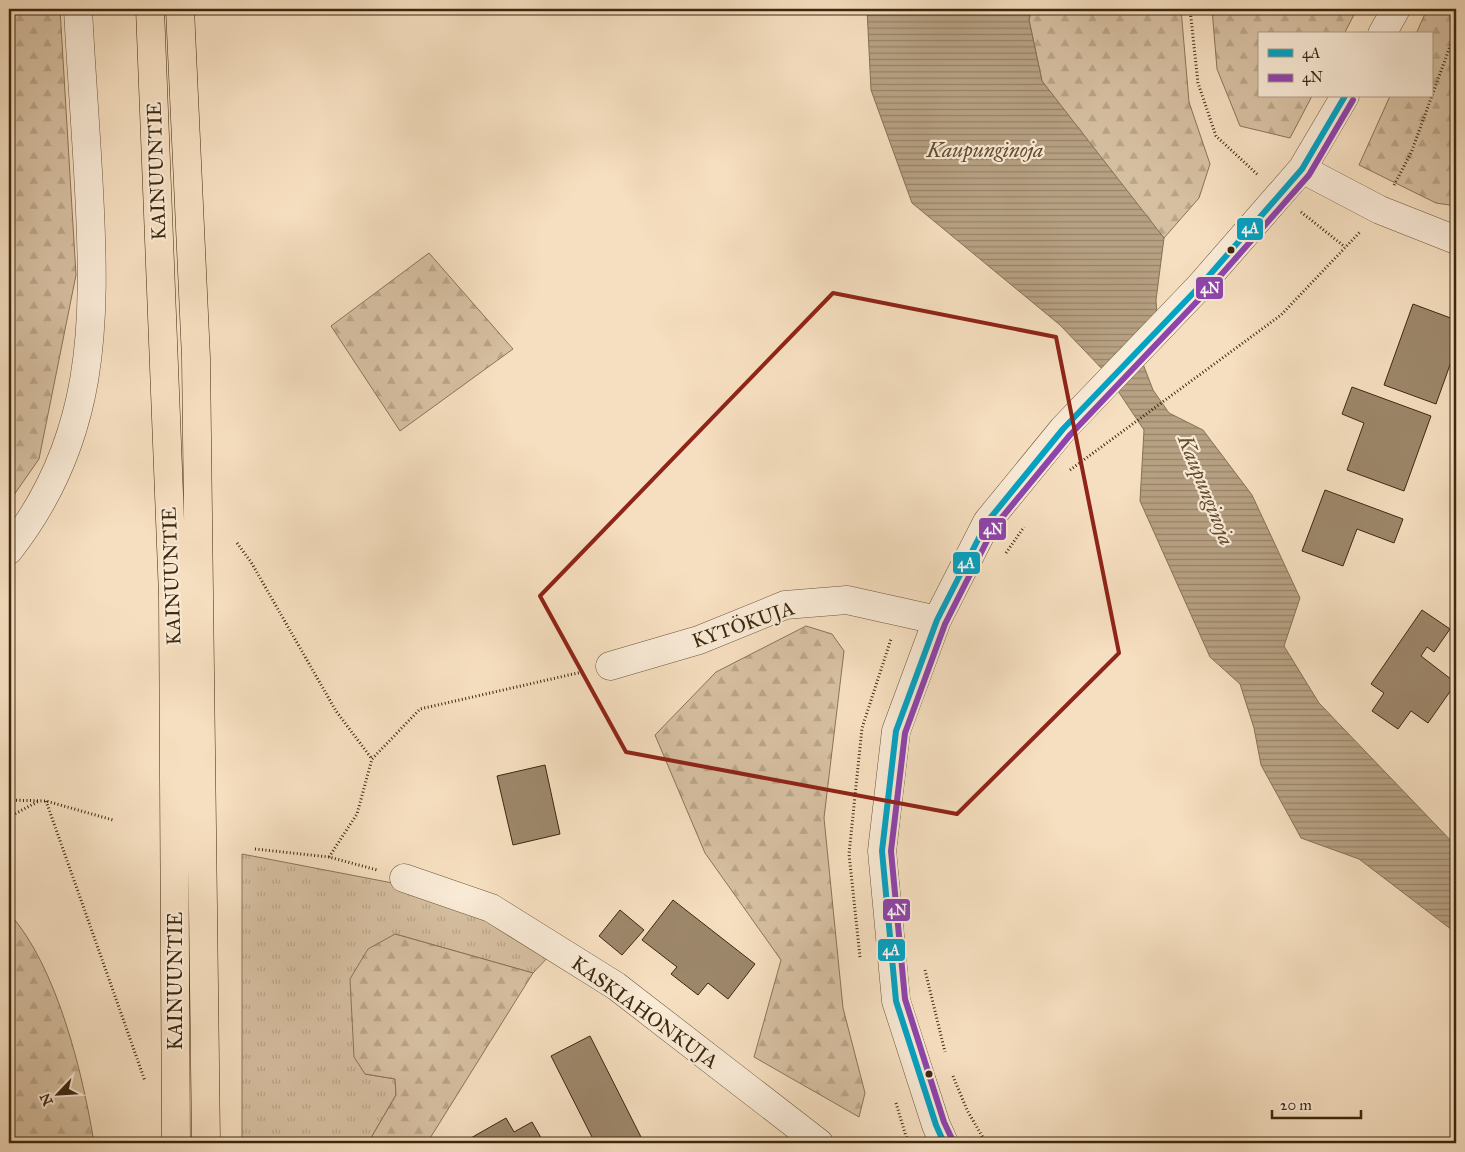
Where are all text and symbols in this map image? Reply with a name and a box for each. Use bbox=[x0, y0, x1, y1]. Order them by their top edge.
legend bbox=[1258, 32, 1432, 98]
text: 4A bbox=[1302, 44, 1320, 62]
text: 4N bbox=[1302, 68, 1323, 86]
street label: KAINUUNTIE bbox=[142, 101, 170, 241]
water label: Kaupunginoja bbox=[926, 137, 1043, 163]
line badge: 4A bbox=[1236, 217, 1264, 241]
text: 4A bbox=[1241, 220, 1259, 238]
unlabelled marker bbox=[1226, 245, 1236, 255]
line badge: 4N bbox=[1195, 276, 1224, 300]
text: 4N bbox=[1200, 280, 1220, 298]
water label: Kaupunginoja bbox=[1172, 430, 1240, 549]
street label: KAINUUNTIE bbox=[157, 506, 185, 646]
line badge: 4N bbox=[978, 517, 1007, 541]
text: 4N bbox=[983, 521, 1003, 539]
line badge: 4A bbox=[952, 551, 981, 575]
text: 4A bbox=[957, 555, 975, 573]
street label: KYTÖKUJA bbox=[689, 595, 798, 654]
line badge: 4N bbox=[882, 898, 911, 922]
text: 4N bbox=[887, 902, 907, 920]
street label: KAINUUNTIE bbox=[163, 912, 187, 1050]
line badge: 4A bbox=[877, 938, 906, 962]
text: 4A bbox=[882, 942, 900, 960]
street label: KASKIAHONKUJA bbox=[566, 951, 723, 1074]
unlabelled marker bbox=[924, 1069, 934, 1079]
north arrow bbox=[32, 1070, 82, 1120]
scale bar bbox=[1272, 1087, 1361, 1119]
text: N bbox=[36, 1090, 57, 1108]
text: 20 m bbox=[1280, 1096, 1312, 1114]

